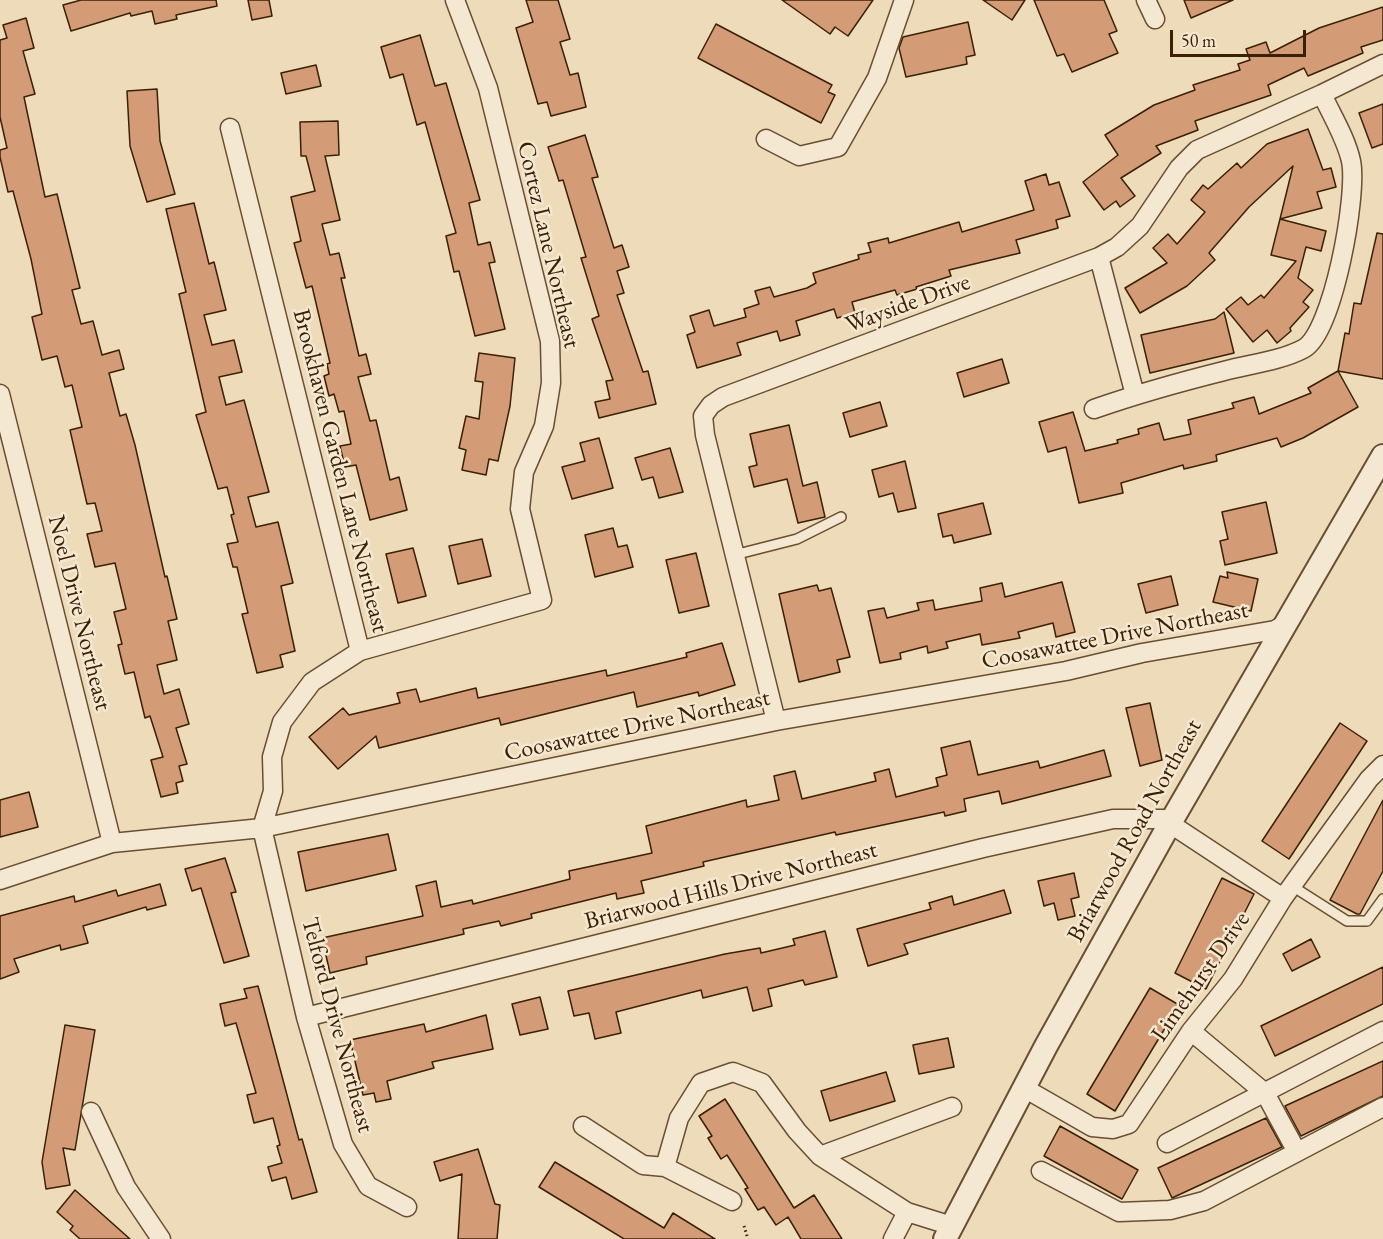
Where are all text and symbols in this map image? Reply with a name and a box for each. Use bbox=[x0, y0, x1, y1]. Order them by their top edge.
scale bar bbox=[1173, 18, 1310, 56]
text: 50 m bbox=[1181, 29, 1216, 52]
street label: Cortez Lane Northeast bbox=[510, 139, 586, 351]
street label: Wayside Drive bbox=[842, 268, 974, 340]
street label: Brookhaven Garden Lane Northeast bbox=[286, 306, 394, 636]
street label: Noel Drive Northeast bbox=[41, 513, 117, 713]
street label: Coosawattee Drive Northeast bbox=[979, 596, 1251, 676]
street label: Coosawattee Drive Northeast bbox=[502, 684, 772, 768]
street label: Briarwood Road Northeast bbox=[1062, 715, 1208, 947]
street label: Briarwood Hills Drive Northeast bbox=[582, 836, 880, 936]
street label: Limehurst Drive bbox=[1146, 906, 1256, 1048]
street label: Telford Drive Northeast bbox=[294, 914, 380, 1136]

